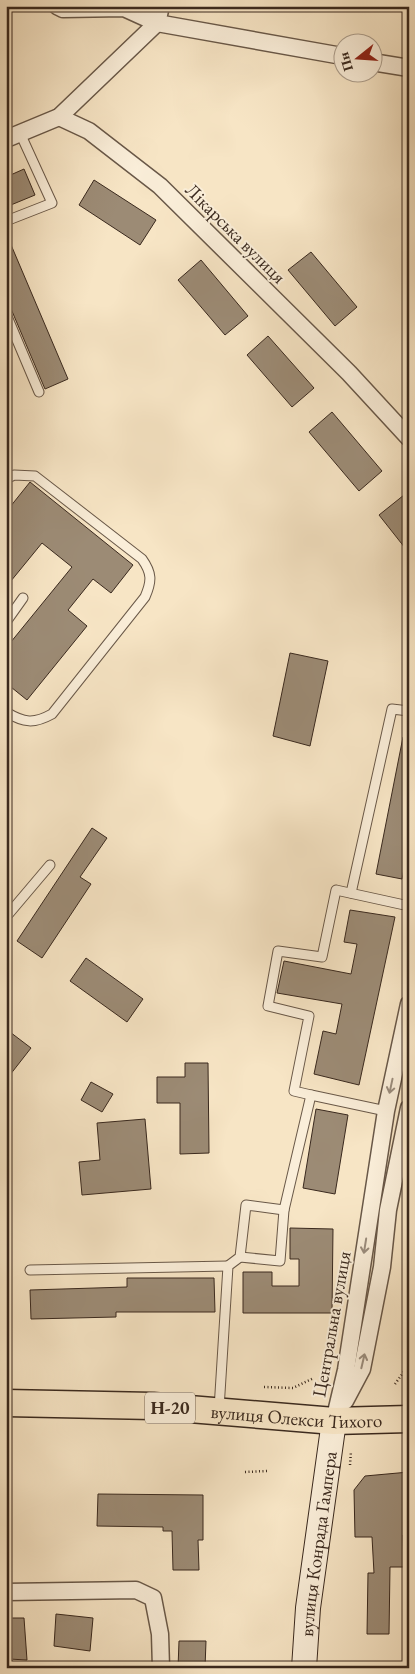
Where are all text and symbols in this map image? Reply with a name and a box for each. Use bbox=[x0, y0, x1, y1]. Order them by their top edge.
north arrow bbox=[332, 32, 382, 82]
text: Пн bbox=[334, 50, 357, 74]
street label: Лікарська вулиця bbox=[180, 178, 292, 289]
one-way arrow bbox=[386, 1077, 395, 1093]
one-way arrow bbox=[360, 1238, 370, 1254]
street label: Центральна вулиця bbox=[306, 1249, 357, 1399]
one-way arrow bbox=[359, 1354, 368, 1370]
road number: Н-20 bbox=[145, 1392, 195, 1424]
street label: вулиця Олекси Тихого bbox=[210, 1399, 383, 1435]
street label: вулиця Конрада Гампера bbox=[294, 1449, 343, 1637]

